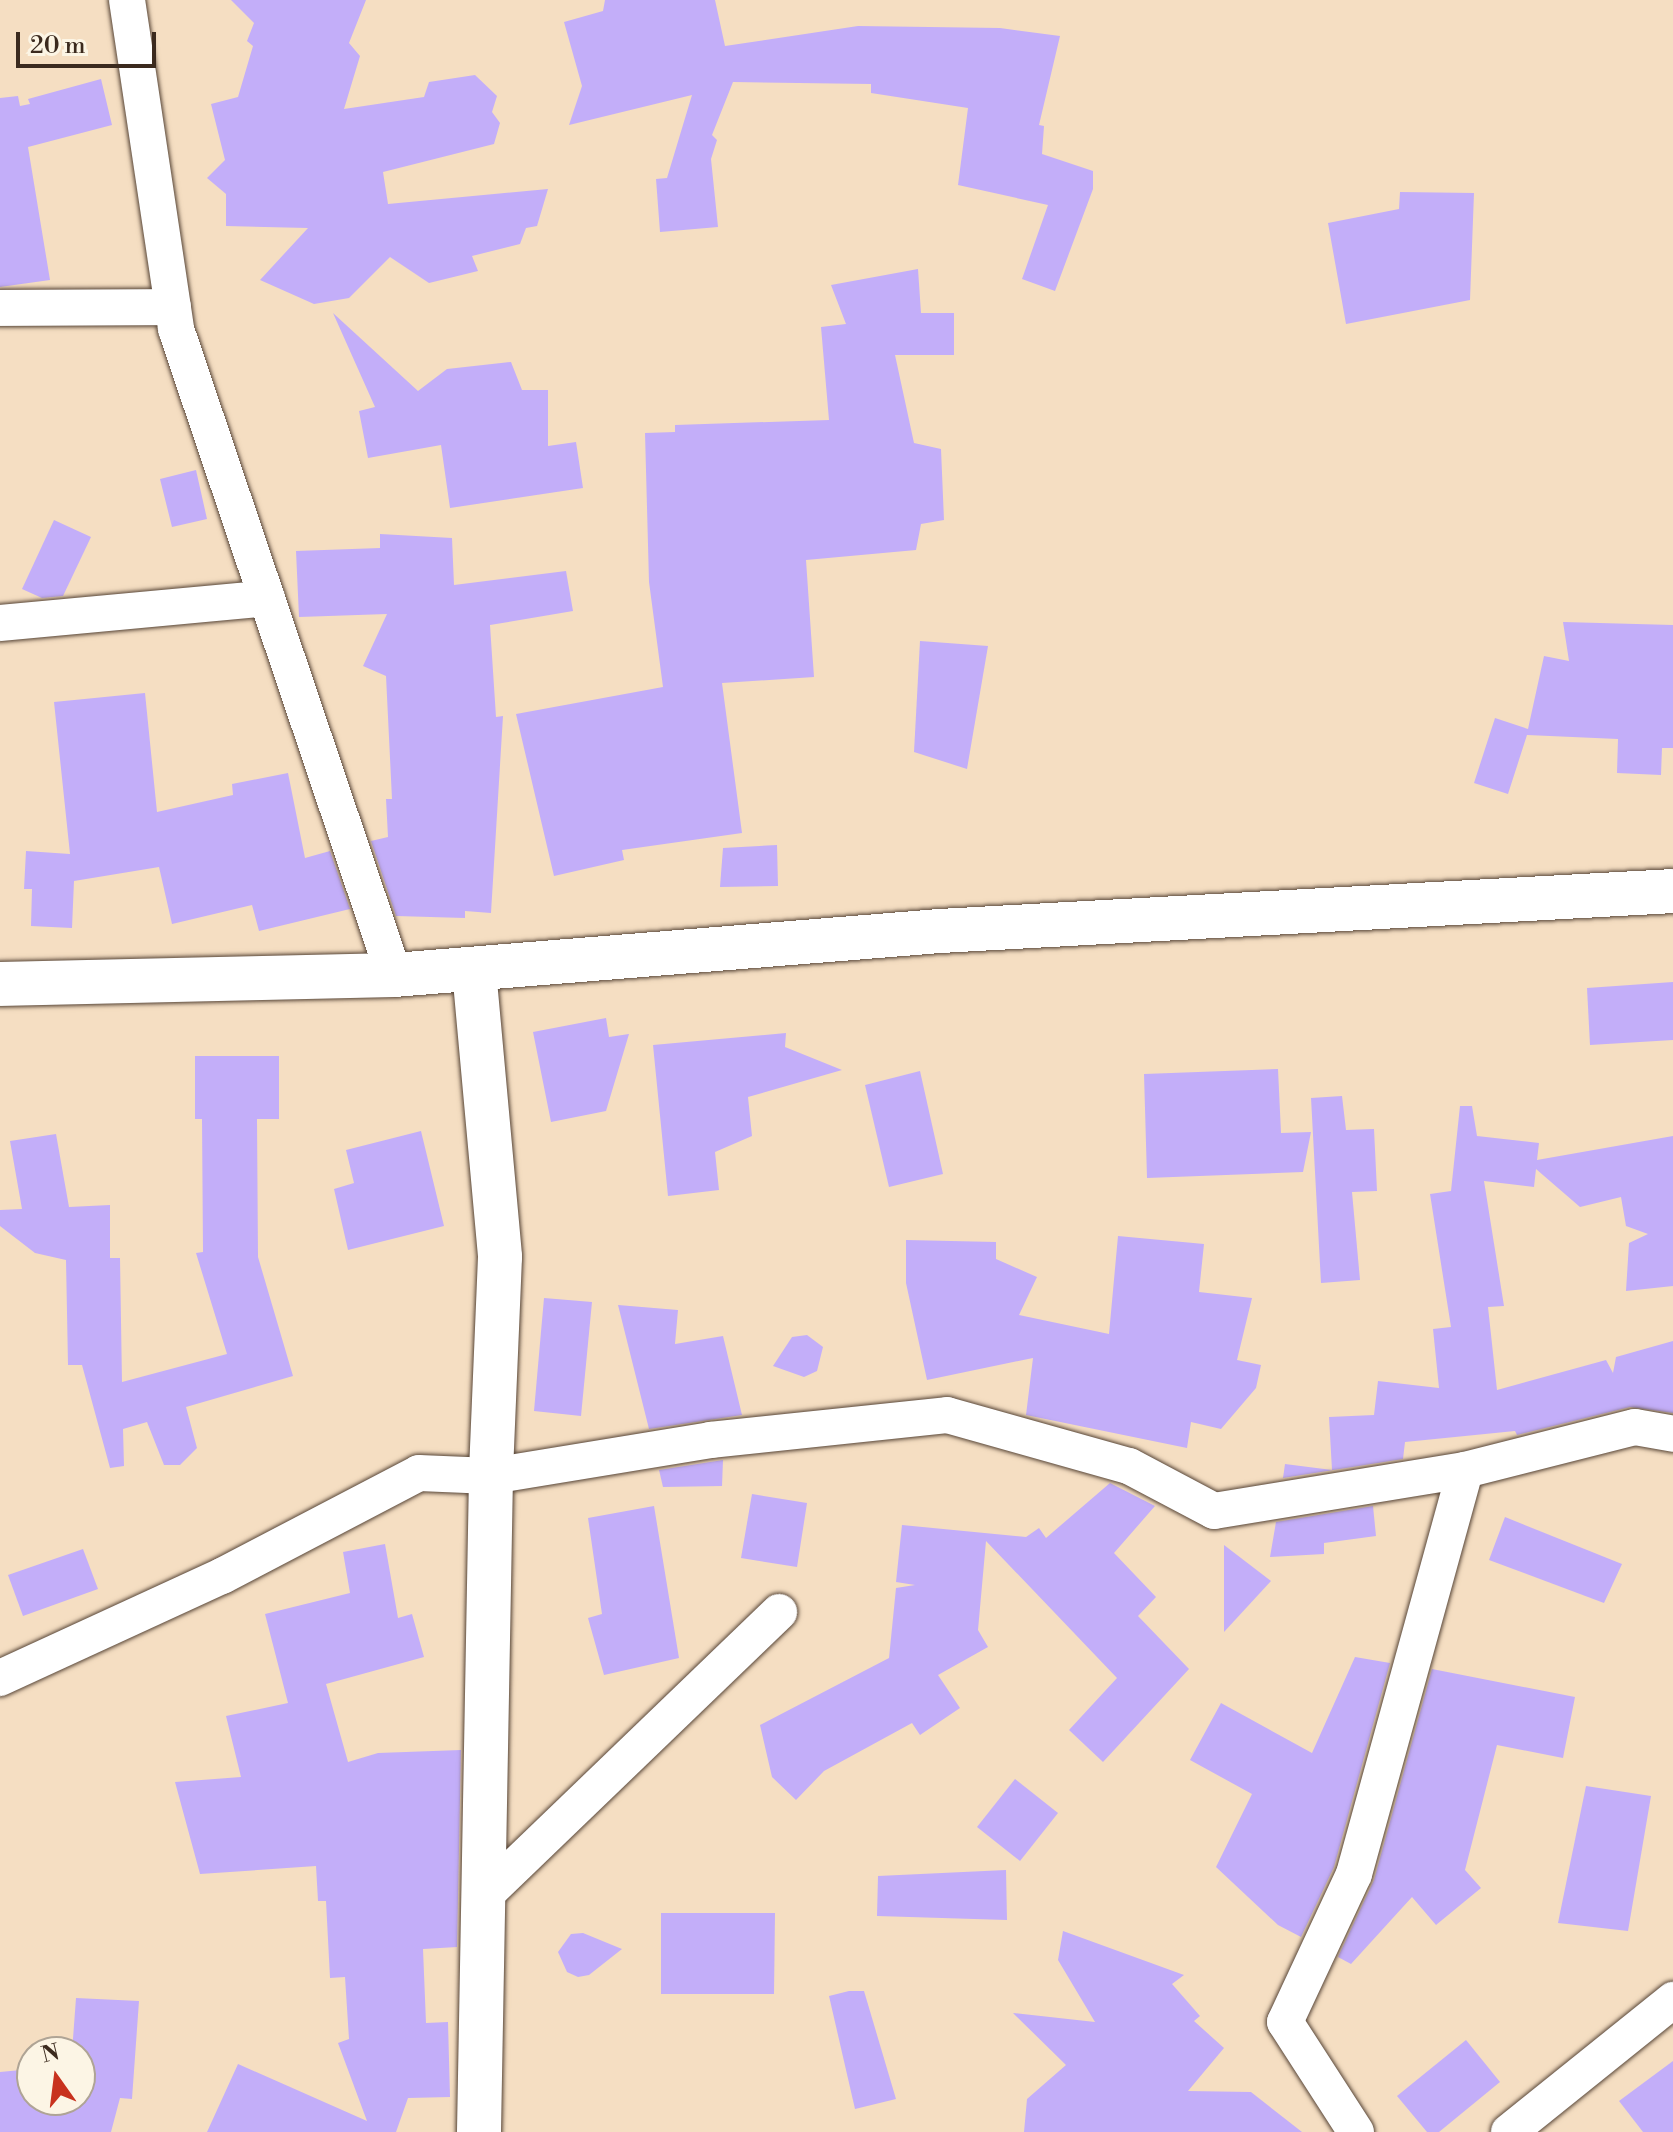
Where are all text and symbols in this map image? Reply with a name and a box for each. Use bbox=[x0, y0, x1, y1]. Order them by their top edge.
scale bar bbox=[20, 16, 160, 66]
text: 20 m bbox=[30, 31, 86, 61]
north arrow bbox=[16, 2036, 96, 2116]
text: N bbox=[39, 2039, 62, 2069]

